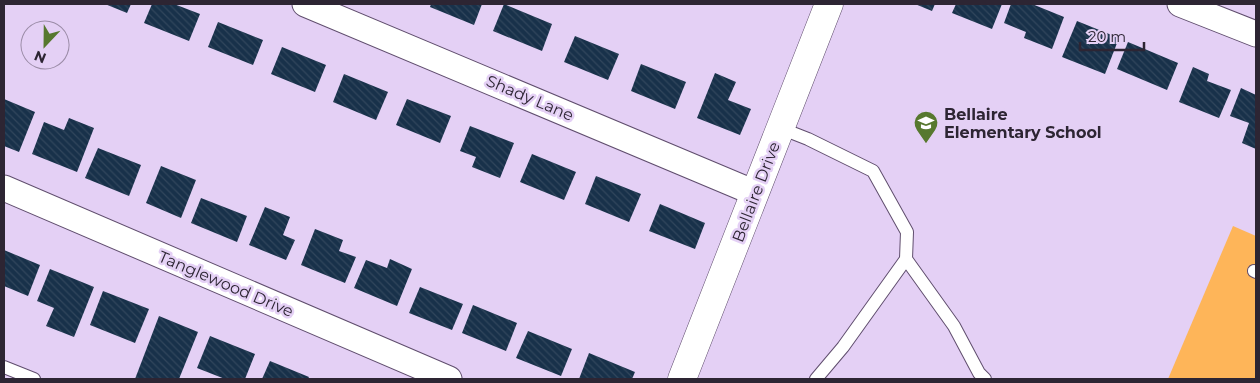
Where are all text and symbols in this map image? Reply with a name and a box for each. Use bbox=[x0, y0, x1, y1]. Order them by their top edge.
north arrow bbox=[20, 20, 70, 70]
scale bar bbox=[1080, 20, 1144, 52]
text: 20 m bbox=[1088, 27, 1126, 46]
text: N bbox=[32, 47, 49, 68]
street label: Shady Lane bbox=[483, 71, 577, 125]
place label: Bellaire Elementary School bbox=[944, 105, 1102, 142]
school or university icon: Bellaire Elementary School bbox=[913, 110, 939, 144]
street label: Bellaire Drive bbox=[728, 139, 784, 245]
street label: Tanglewood Drive bbox=[156, 247, 296, 321]

